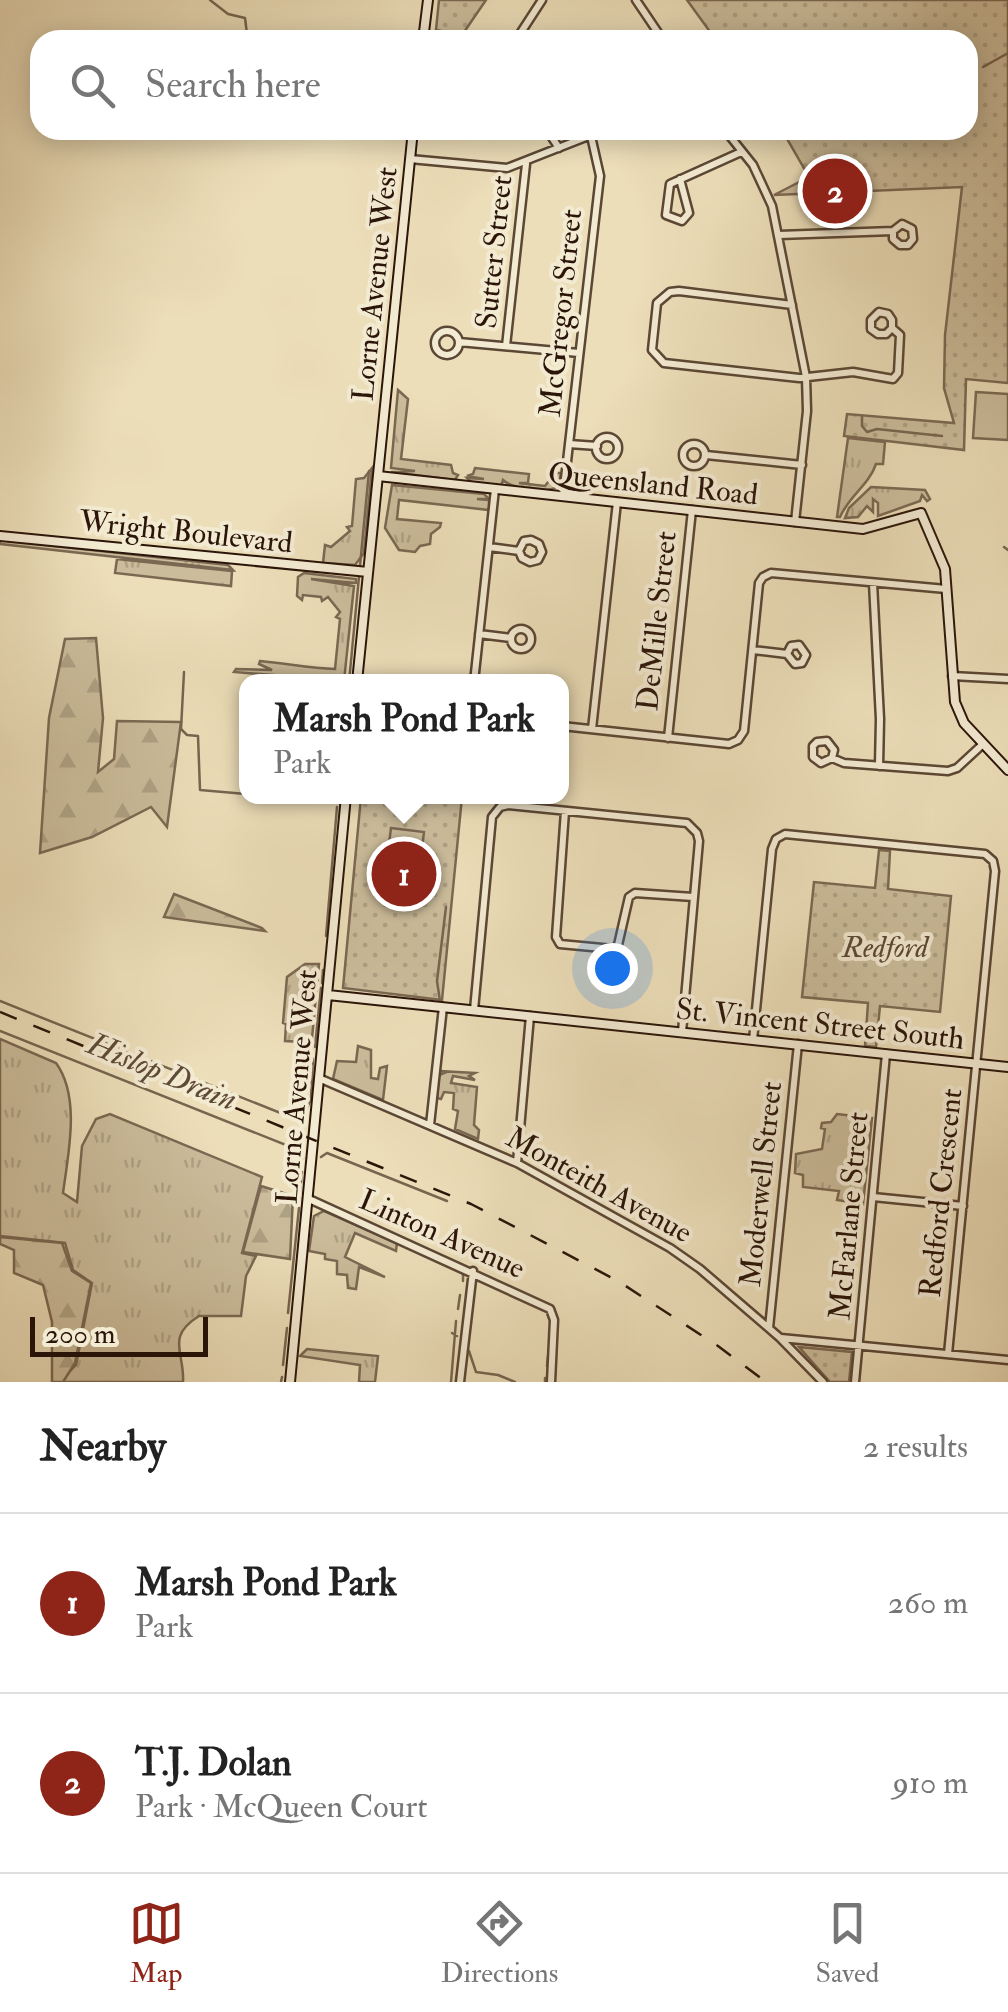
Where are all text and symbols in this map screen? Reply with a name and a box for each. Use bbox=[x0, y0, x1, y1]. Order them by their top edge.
search box bbox=[30, 30, 978, 140]
icon: search bbox=[65, 58, 120, 113]
text: Search here bbox=[145, 61, 321, 109]
pin: 2 bbox=[802, 154, 868, 228]
street label: Lorne Avenue West bbox=[344, 165, 406, 403]
street label: Sutter Street bbox=[468, 173, 520, 330]
street label: McGregor Street bbox=[532, 207, 590, 419]
street label: Queensland Road bbox=[546, 455, 760, 513]
street label: Wright Boulevard bbox=[77, 502, 295, 562]
street label: DeMille Street bbox=[629, 529, 685, 713]
popup bbox=[239, 674, 569, 804]
text: Marsh Pond Park bbox=[273, 695, 535, 743]
text: Park bbox=[273, 743, 331, 783]
pin: 1 bbox=[372, 836, 436, 912]
park label: Redford bbox=[841, 929, 930, 966]
your location bbox=[587, 943, 638, 994]
street label: Lorne Avenue West bbox=[268, 968, 326, 1206]
street label: St. Vincent Street South bbox=[674, 990, 966, 1058]
water label: Hislop Drain bbox=[80, 1023, 242, 1120]
street label: Moderwell Street bbox=[732, 1079, 790, 1288]
street label: Redford Crescent bbox=[912, 1086, 970, 1299]
street label: McFarlane Street bbox=[821, 1110, 877, 1322]
street label: Monteith Avenue bbox=[500, 1119, 698, 1251]
street label: Linton Avenue bbox=[353, 1181, 531, 1287]
scale bar bbox=[30, 1312, 208, 1356]
text: 200 m bbox=[45, 1317, 116, 1352]
text: Nearby bbox=[40, 1421, 166, 1473]
text: 2 results bbox=[863, 1427, 968, 1467]
text: Marsh Pond Park bbox=[135, 1559, 397, 1607]
text: 1 bbox=[67, 1583, 78, 1623]
text: 260 m bbox=[888, 1583, 968, 1623]
text: Park bbox=[135, 1607, 193, 1647]
text: T.J. Dolan bbox=[135, 1739, 292, 1787]
text: 2 bbox=[64, 1763, 81, 1803]
text: 910 m bbox=[893, 1763, 968, 1803]
text: Park · McQueen Court bbox=[135, 1787, 428, 1827]
tab: Map bbox=[129, 1896, 184, 1991]
tab: Directions bbox=[441, 1896, 558, 1991]
tab: Saved bbox=[815, 1896, 879, 1991]

